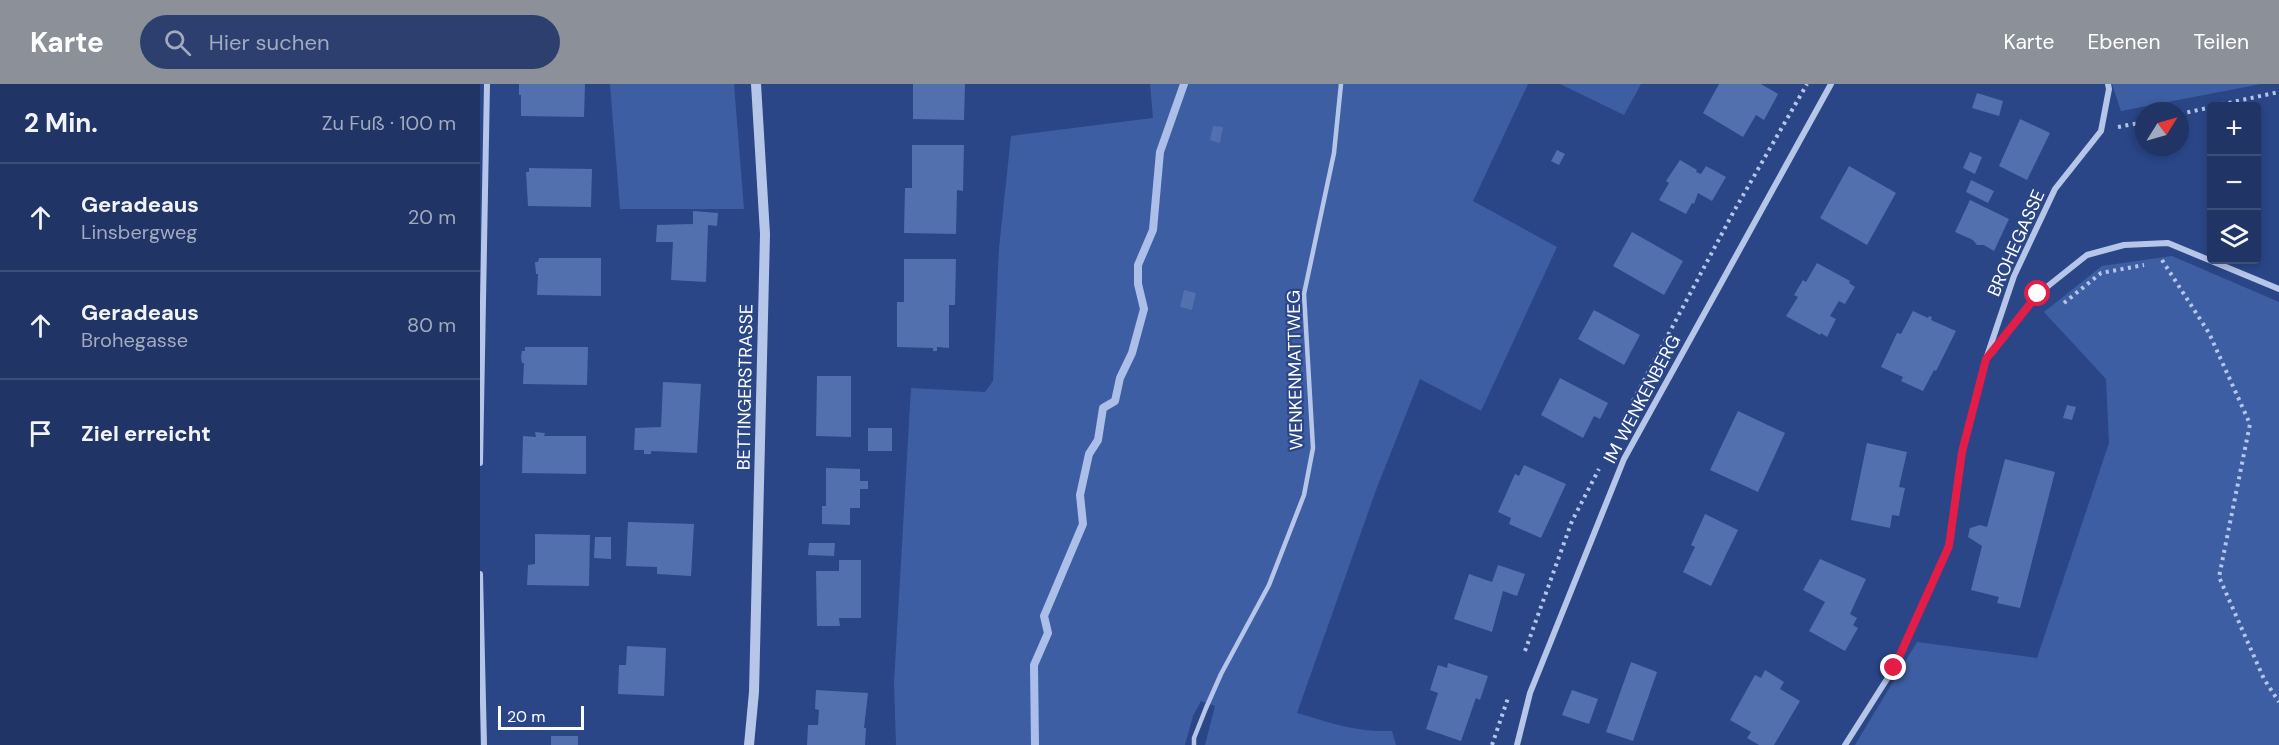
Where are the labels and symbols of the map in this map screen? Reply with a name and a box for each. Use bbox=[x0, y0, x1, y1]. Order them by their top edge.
north arrow bbox=[2135, 102, 2189, 156]
street label: BROHEGASSE bbox=[1982, 186, 2050, 300]
route start bbox=[2024, 280, 2050, 306]
street label: WENKENMATTWEG bbox=[1282, 290, 1308, 450]
street label: BETTINGERSTRASSE bbox=[732, 304, 758, 470]
street label: IM WENKENBERG bbox=[1598, 330, 1686, 468]
route end bbox=[1880, 654, 1906, 680]
scale bar bbox=[498, 703, 584, 730]

